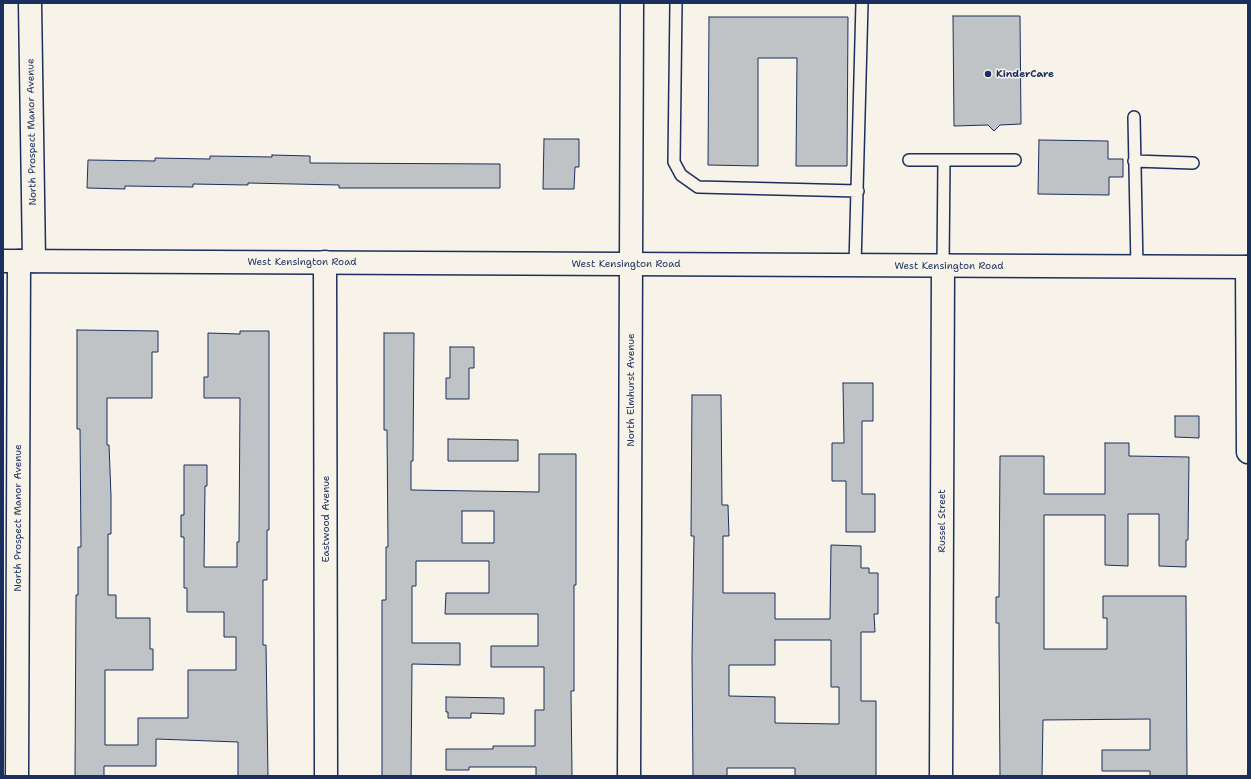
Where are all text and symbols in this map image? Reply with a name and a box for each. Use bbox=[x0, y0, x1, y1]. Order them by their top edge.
street label: North Prospect Manor Avenue bbox=[25, 58, 39, 206]
place label: KinderCare bbox=[996, 68, 1054, 80]
marker: KinderCare bbox=[983, 69, 993, 79]
street label: West Kensington Road bbox=[247, 256, 357, 268]
street label: West Kensington Road bbox=[571, 258, 681, 270]
street label: West Kensington Road bbox=[894, 260, 1004, 272]
street label: North Elmhurst Avenue bbox=[625, 333, 637, 447]
street label: North Prospect Manor Avenue bbox=[12, 444, 24, 592]
street label: Eastwood Avenue bbox=[320, 475, 332, 563]
street label: Russel Street bbox=[936, 489, 948, 553]

